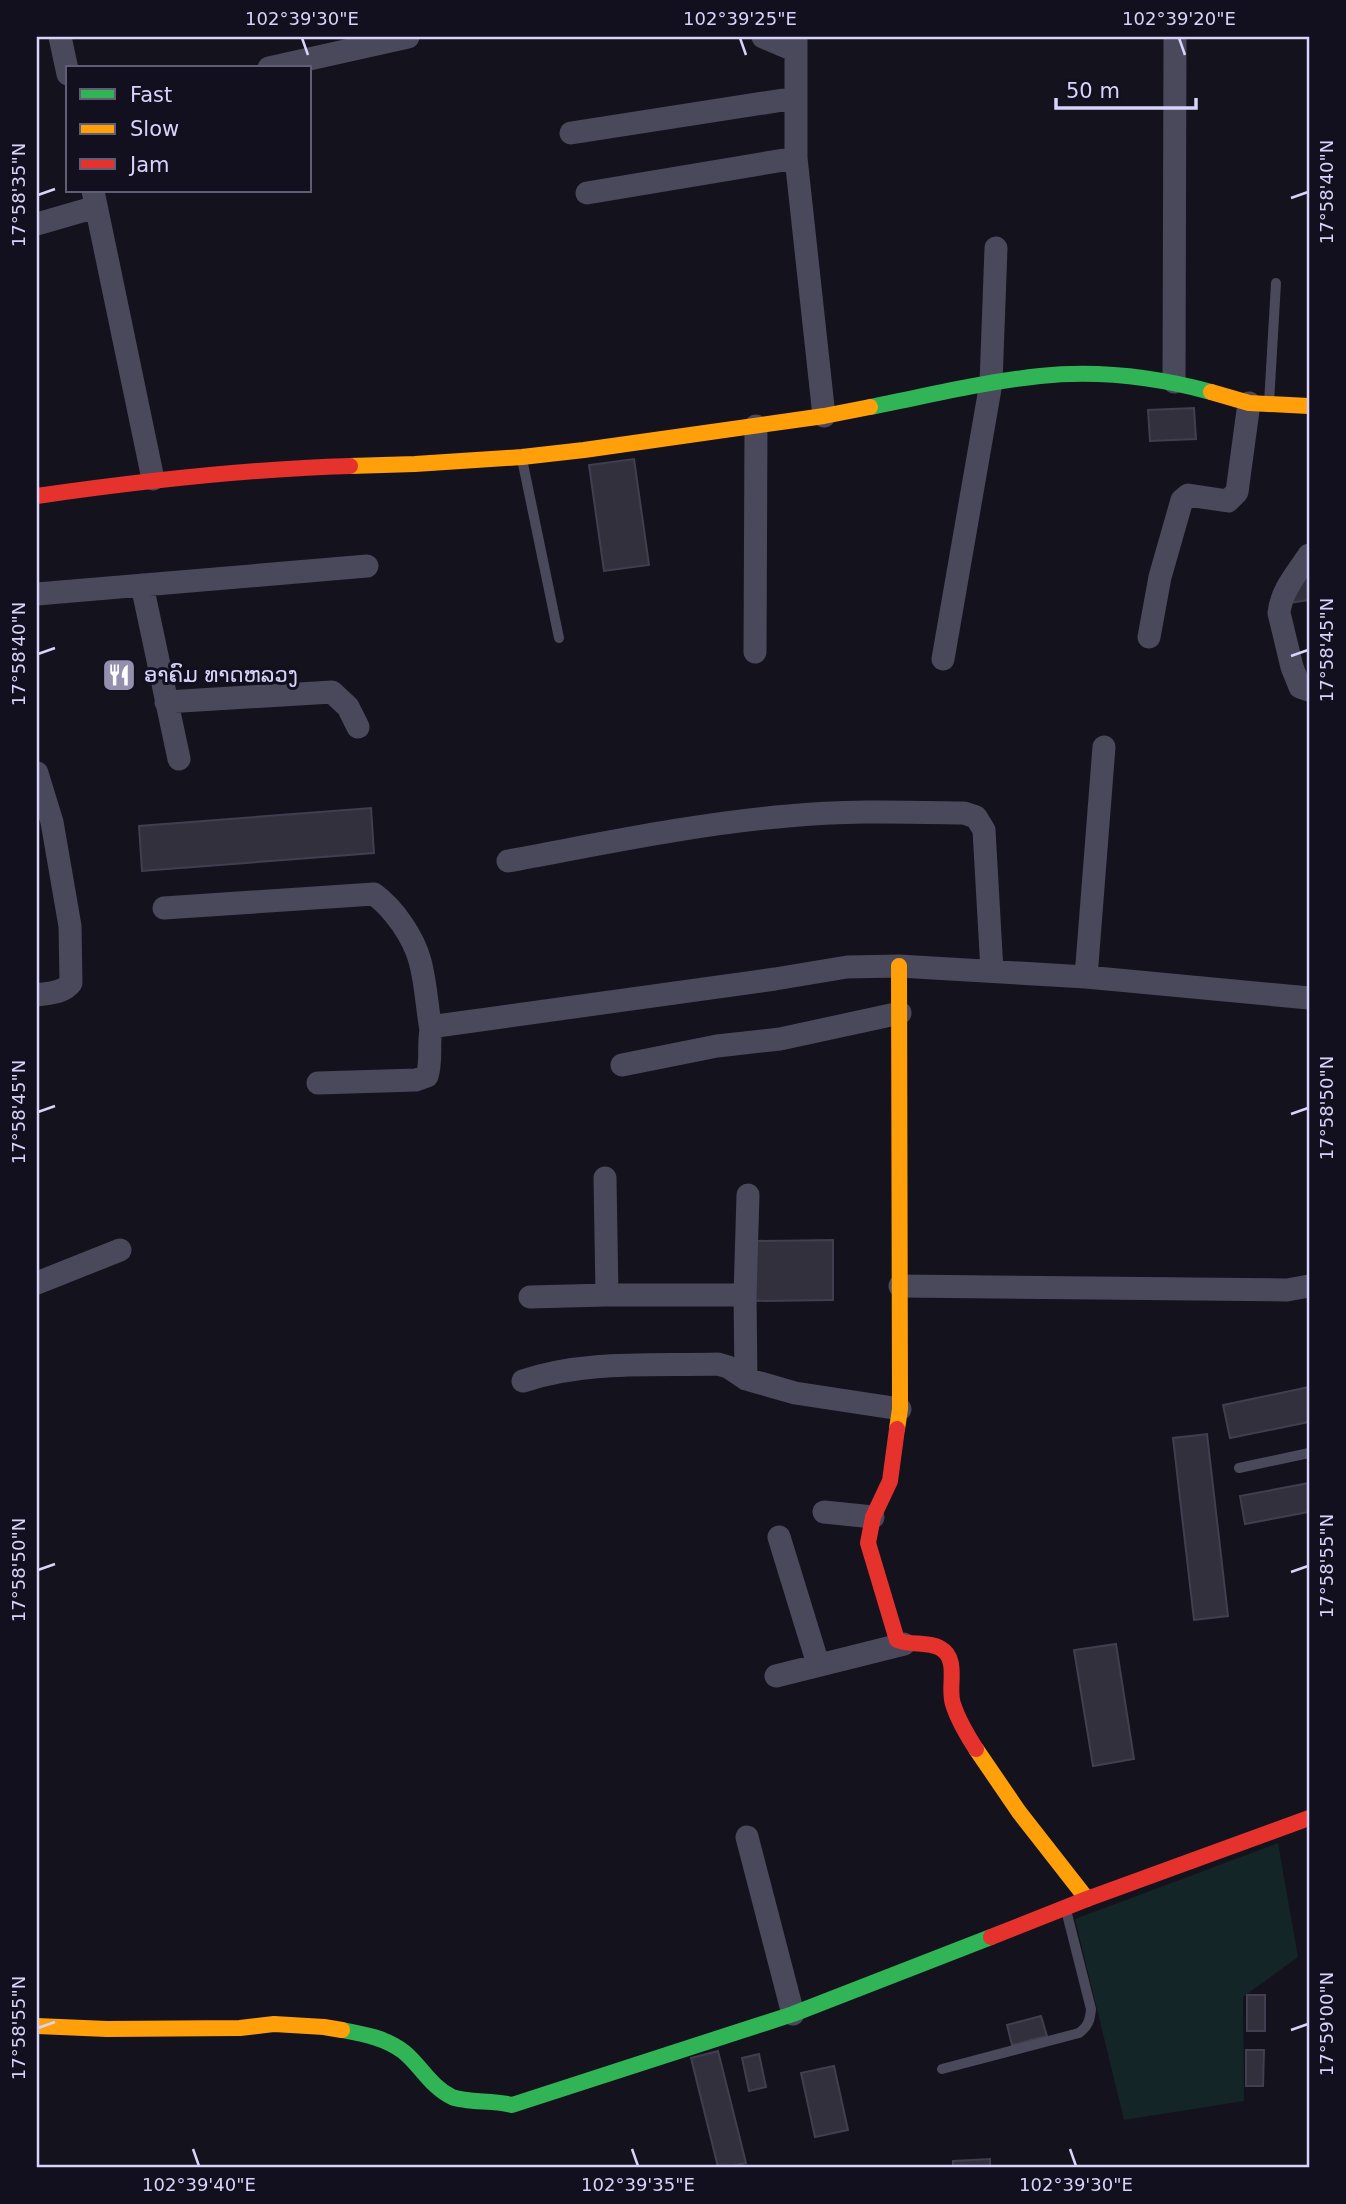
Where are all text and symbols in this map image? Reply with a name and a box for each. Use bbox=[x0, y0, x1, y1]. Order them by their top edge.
text: 102°39'30"E bbox=[245, 8, 359, 29]
text: 102°39'25"E bbox=[683, 8, 797, 29]
text: 102°39'20"E bbox=[1122, 8, 1236, 29]
legend bbox=[66, 66, 312, 192]
scale bar bbox=[1056, 66, 1196, 110]
text: 50 m bbox=[1066, 79, 1120, 103]
text: Fast bbox=[130, 83, 172, 107]
text: Slow bbox=[130, 117, 179, 141]
text: 17°58'40"N bbox=[1316, 140, 1337, 244]
text: 17°58'35"N bbox=[8, 143, 29, 247]
text: Jam bbox=[128, 153, 170, 177]
text: 17°58'45"N bbox=[1316, 598, 1337, 702]
text: 17°58'40"N bbox=[8, 602, 29, 706]
restaurant icon: ອາຄົມ ທາດຫລວງ bbox=[100, 656, 138, 694]
place label: ອາຄົມ ທາດຫລວງ bbox=[144, 663, 298, 687]
text: 17°58'50"N bbox=[1316, 1056, 1337, 1160]
text: 17°58'45"N bbox=[8, 1060, 29, 1164]
text: 17°58'55"N bbox=[1316, 1514, 1337, 1618]
text: 17°58'50"N bbox=[8, 1518, 29, 1622]
text: 17°59'00"N bbox=[1316, 1972, 1337, 2076]
text: 17°58'55"N bbox=[8, 1976, 29, 2080]
text: 102°39'40"E bbox=[142, 2174, 256, 2195]
text: 102°39'35"E bbox=[581, 2174, 695, 2195]
text: 102°39'30"E bbox=[1019, 2174, 1133, 2195]

